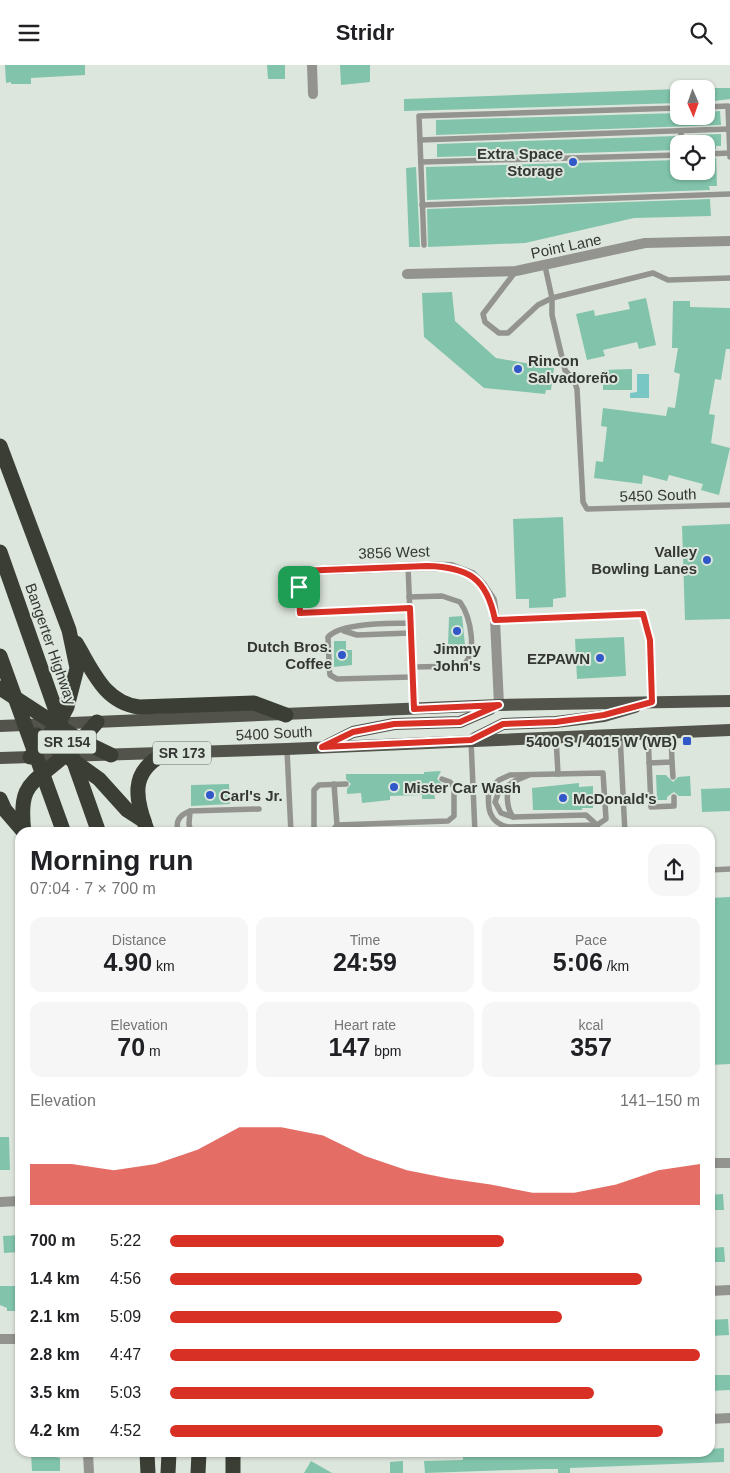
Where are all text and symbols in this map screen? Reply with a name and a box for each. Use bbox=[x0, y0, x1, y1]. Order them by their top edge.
icon: menu bbox=[15, 19, 43, 47]
icon: search bbox=[687, 19, 715, 47]
text: Stridr bbox=[336, 20, 394, 45]
north arrow bbox=[670, 80, 715, 125]
map controls bbox=[670, 80, 715, 180]
button: locate bbox=[670, 135, 715, 180]
place label: Extra Space Storage bbox=[477, 145, 563, 179]
marker: Extra Space Storage bbox=[567, 156, 579, 168]
street label: Point Lane bbox=[529, 230, 603, 262]
place label: Rincon Salvadoreño bbox=[528, 352, 618, 386]
marker: Rincon Salvadoreño bbox=[512, 363, 524, 375]
street label: 5450 South bbox=[619, 485, 697, 505]
street label: 3856 West bbox=[358, 542, 431, 562]
place label: Valley Bowling Lanes bbox=[591, 543, 698, 577]
marker: Valley Bowling Lanes bbox=[701, 554, 713, 566]
pin bbox=[278, 566, 320, 608]
icon: arrive bbox=[285, 573, 313, 601]
street label: Bangerter Highway bbox=[22, 581, 80, 708]
marker: Jimmy John's bbox=[451, 625, 463, 637]
place label: Dutch Bros. Coffee bbox=[247, 638, 332, 672]
place label: Jimmy John's bbox=[433, 640, 481, 674]
marker: Dutch Bros. Coffee bbox=[336, 649, 348, 661]
place label: EZPAWN bbox=[527, 650, 590, 667]
marker: EZPAWN bbox=[594, 652, 606, 664]
street label: 5400 South bbox=[235, 723, 313, 743]
road number: SR 154 bbox=[38, 731, 96, 754]
place label: 5400 S / 4015 W (WB) bbox=[526, 733, 677, 750]
marker: 5400 S / 4015 W (WB) bbox=[681, 735, 693, 747]
road number: SR 173 bbox=[153, 741, 211, 765]
place label: Mister Car Wash bbox=[404, 779, 521, 796]
marker: Mister Car Wash bbox=[388, 781, 400, 793]
place label: Carl's Jr. bbox=[220, 787, 283, 804]
marker: Carl's Jr. bbox=[204, 789, 216, 801]
place label: McDonald's bbox=[573, 790, 657, 807]
marker: McDonald's bbox=[557, 792, 569, 804]
button: share bbox=[648, 844, 700, 896]
text: Morning run bbox=[30, 845, 193, 876]
text: 07:04 · 7 × 700 m bbox=[30, 880, 156, 897]
text: Distance bbox=[112, 932, 166, 948]
text: Time bbox=[350, 932, 380, 948]
text: Pace bbox=[575, 932, 607, 948]
text: 4.90 bbox=[103, 948, 152, 976]
text: 24:59 bbox=[333, 948, 397, 976]
text: 5:06 bbox=[553, 948, 603, 976]
text: km bbox=[152, 958, 175, 974]
text: /km bbox=[603, 958, 629, 974]
text: Elevation bbox=[110, 1017, 168, 1033]
text: Heart rate bbox=[334, 1017, 396, 1033]
text: kcal bbox=[579, 1017, 603, 1033]
text: 70 bbox=[117, 1033, 145, 1061]
text: 147 bbox=[329, 1033, 370, 1061]
text: 357 bbox=[570, 1033, 612, 1061]
text: m bbox=[145, 1043, 161, 1059]
text: bpm bbox=[370, 1043, 401, 1059]
text: Elevation bbox=[30, 1092, 96, 1109]
text: 141–150 m bbox=[620, 1092, 700, 1109]
text: 700 m bbox=[30, 1232, 75, 1249]
text: 5:22 bbox=[110, 1232, 141, 1249]
text: 1.4 km bbox=[30, 1270, 80, 1287]
text: 4:56 bbox=[110, 1270, 141, 1287]
text: 2.1 km bbox=[30, 1308, 80, 1325]
text: 5:09 bbox=[110, 1308, 141, 1325]
text: 2.8 km bbox=[30, 1346, 80, 1363]
text: 4:47 bbox=[110, 1346, 141, 1363]
text: 3.5 km bbox=[30, 1384, 80, 1401]
text: 5:03 bbox=[110, 1384, 141, 1401]
text: 4.2 km bbox=[30, 1422, 80, 1439]
text: 4:52 bbox=[110, 1422, 141, 1439]

